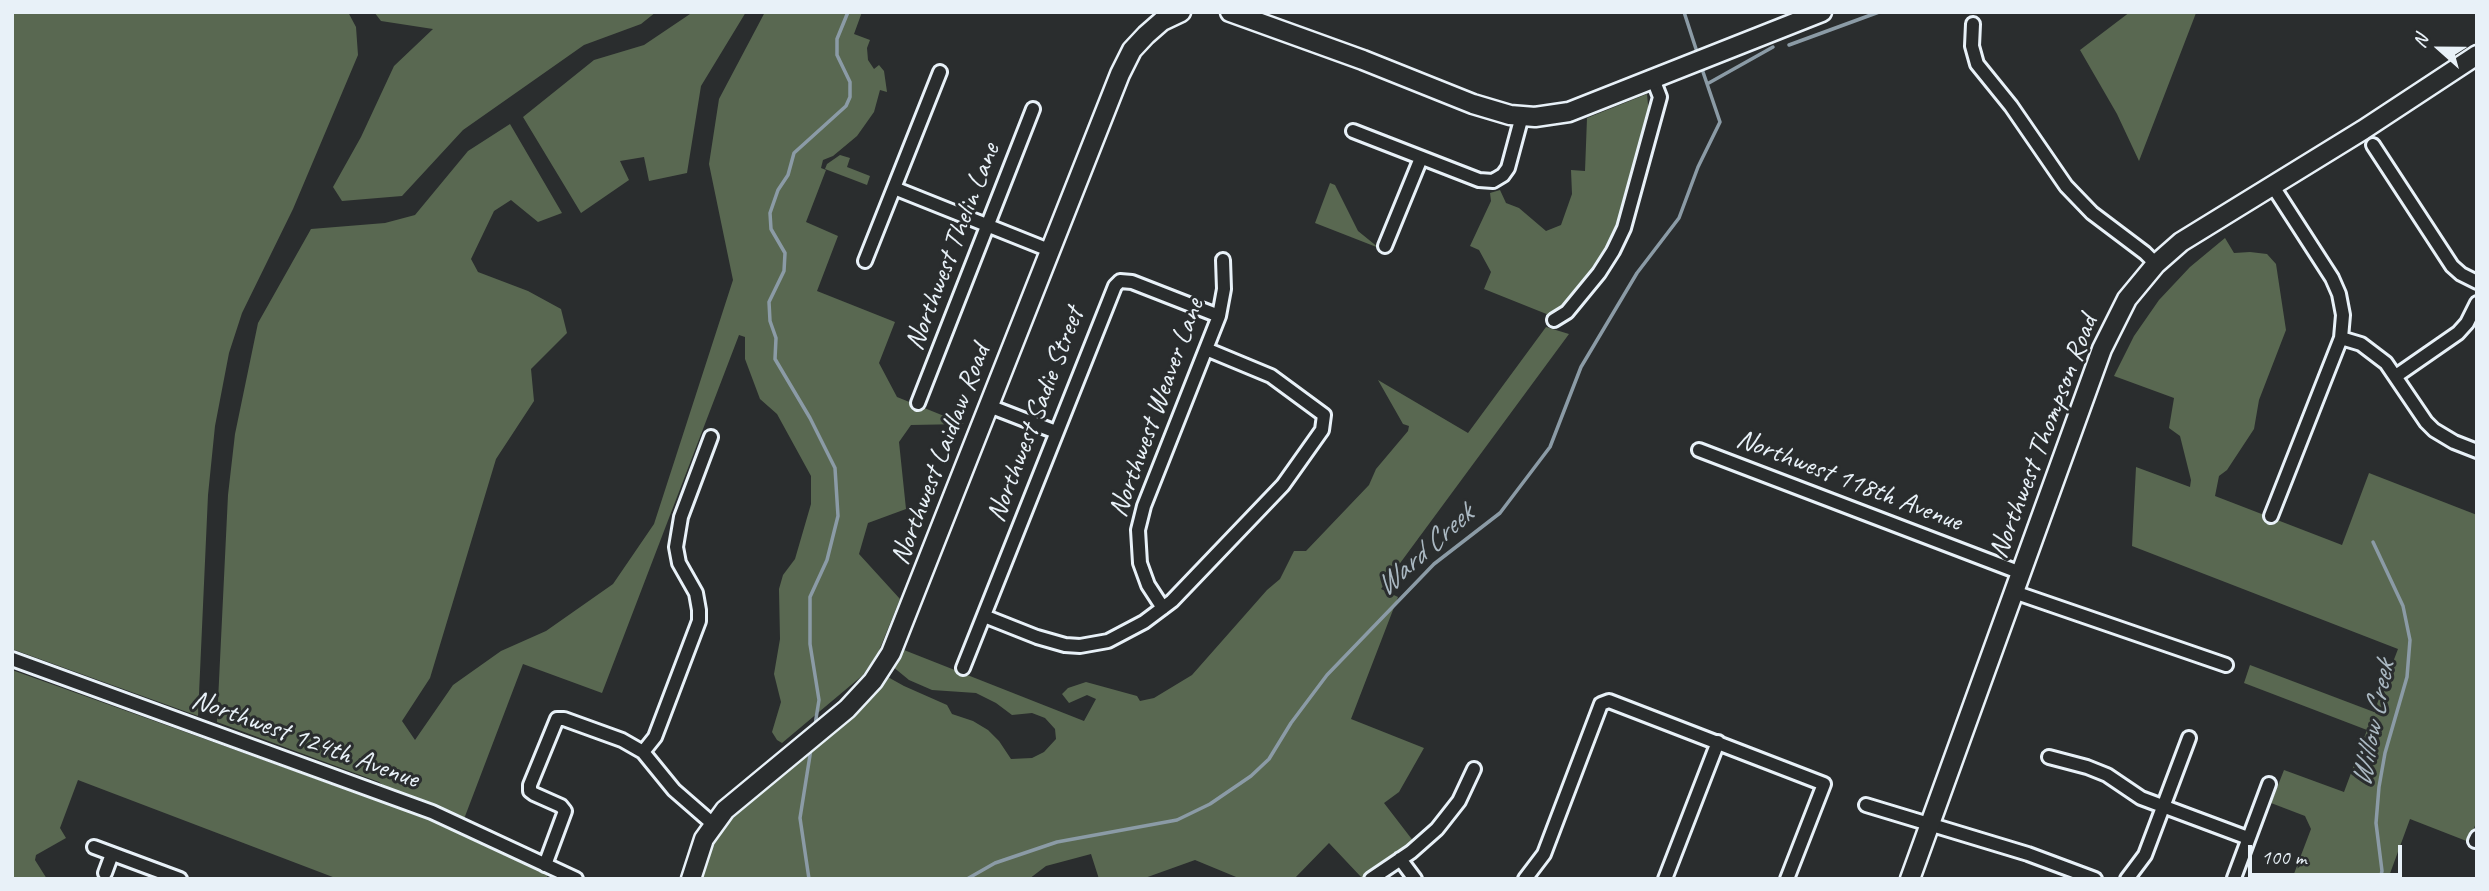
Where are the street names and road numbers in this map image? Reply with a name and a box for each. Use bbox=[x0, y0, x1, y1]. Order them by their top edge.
street label: Northwest Thelin Lane bbox=[898, 139, 1008, 355]
street label: Northwest Weaver Lane bbox=[1102, 294, 1212, 522]
street label: Northwest Sadie Street bbox=[980, 303, 1092, 527]
street label: Northwest Thompson Road bbox=[1982, 311, 2106, 563]
street label: Northwest Laidlaw Road bbox=[884, 340, 998, 570]
street label: Northwest 118th Avenue bbox=[1732, 423, 1966, 539]
street label: Northwest 124th Avenue bbox=[187, 683, 423, 797]

